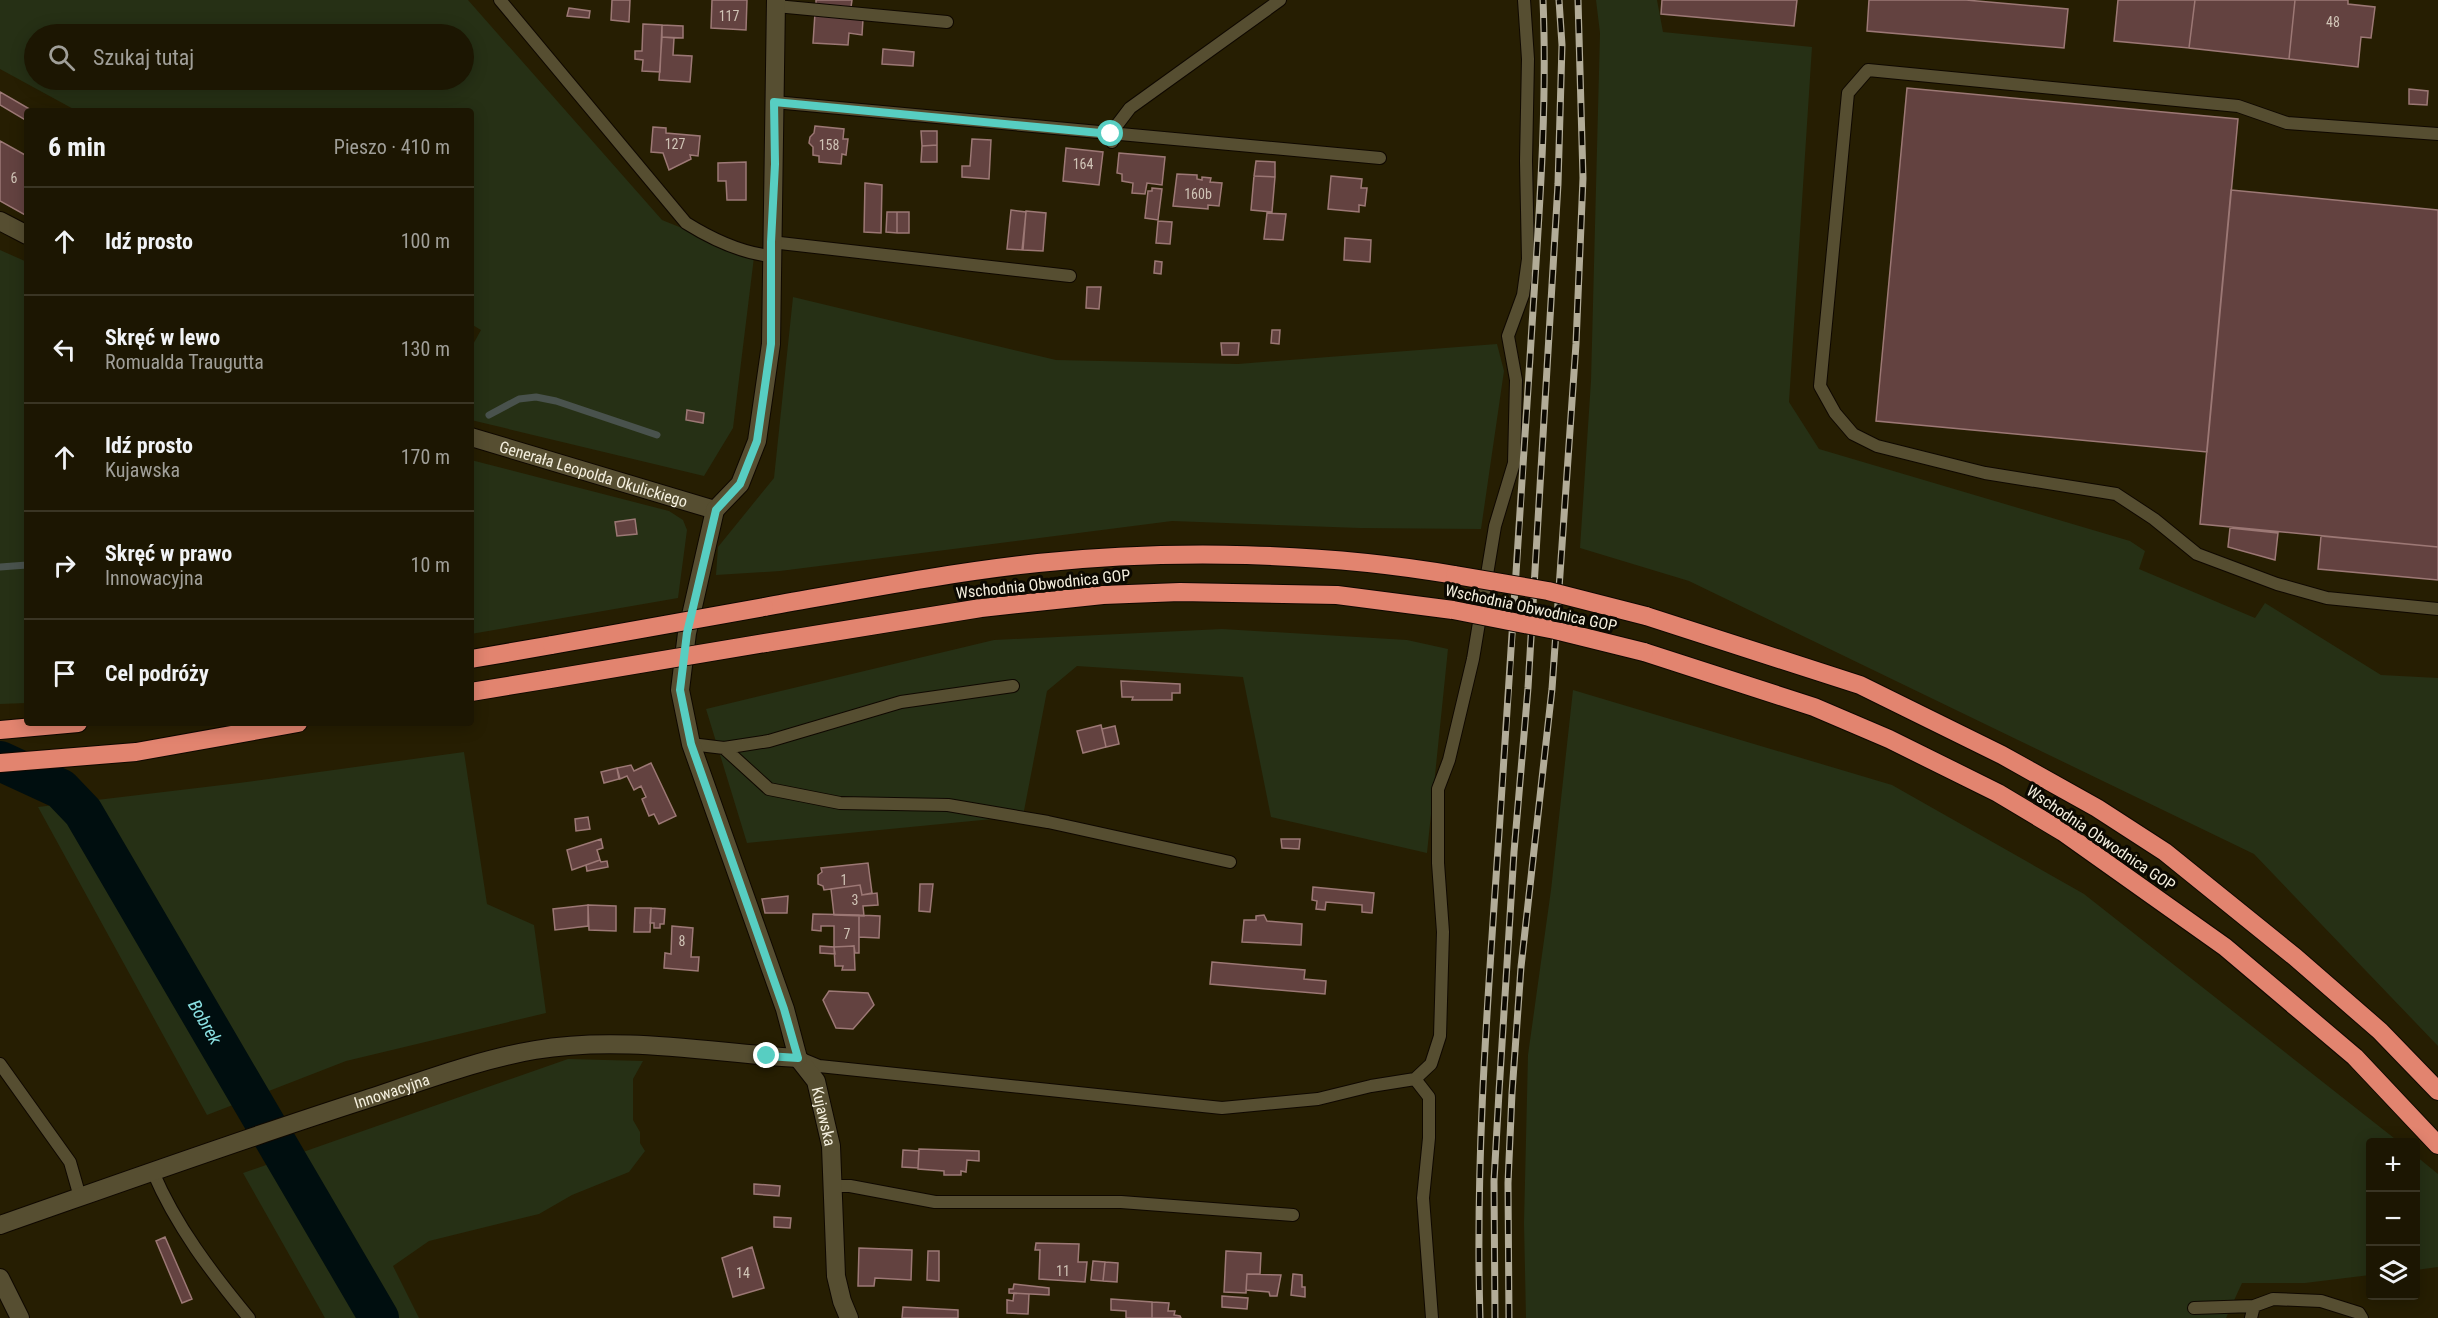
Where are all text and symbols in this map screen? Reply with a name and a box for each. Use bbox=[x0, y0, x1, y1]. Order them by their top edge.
house number: 117 bbox=[719, 8, 739, 24]
house number: 48 bbox=[2326, 14, 2340, 30]
search box bbox=[24, 24, 474, 90]
icon: search bbox=[45, 41, 78, 74]
text: Szukaj tutaj bbox=[93, 45, 194, 70]
route start bbox=[1097, 120, 1123, 146]
text: 6 min bbox=[48, 132, 106, 162]
text: Pieszo · 410 m bbox=[334, 135, 450, 159]
house number: 127 bbox=[665, 136, 685, 152]
house number: 158 bbox=[819, 137, 839, 153]
house number: 164 bbox=[1073, 156, 1093, 172]
house number: 6 bbox=[11, 170, 18, 186]
house number: 160b bbox=[1184, 186, 1212, 202]
icon: ahead bbox=[48, 225, 81, 258]
text: Idź prosto bbox=[105, 229, 193, 254]
text: 100 m bbox=[401, 229, 450, 253]
text: Skręć w lewo bbox=[105, 325, 220, 350]
icon: left bbox=[48, 333, 81, 366]
text: 130 m bbox=[401, 337, 450, 361]
text: Romualda Traugutta bbox=[105, 350, 264, 374]
text: Idź prosto bbox=[105, 433, 193, 458]
street label: Generała Leopolda Okulickiego bbox=[497, 437, 690, 511]
icon: ahead bbox=[48, 441, 81, 474]
text: 170 m bbox=[401, 445, 450, 469]
text: Kujawska bbox=[105, 458, 180, 482]
text: Skręć w prawo bbox=[105, 541, 232, 566]
icon: right bbox=[48, 549, 81, 582]
text: 10 m bbox=[411, 553, 450, 577]
street label: Wschodnia Obwodnica GOP bbox=[955, 565, 1131, 603]
text: Innowacyjna bbox=[105, 566, 203, 590]
street label: Wschodnia Obwodnica GOP bbox=[1443, 580, 1619, 636]
icon: arrive bbox=[48, 657, 81, 690]
text: Cel podróży bbox=[105, 661, 209, 686]
street label: Wschodnia Obwodnica GOP bbox=[2023, 781, 2179, 895]
house number: 1 bbox=[841, 872, 847, 888]
house number: 3 bbox=[852, 892, 858, 908]
house number: 7 bbox=[844, 926, 851, 942]
house number: 8 bbox=[679, 933, 686, 949]
water label: Bobrek bbox=[185, 996, 228, 1049]
route end bbox=[753, 1042, 779, 1068]
street label: Innowacyjna bbox=[351, 1069, 432, 1112]
street label: Kujawska bbox=[808, 1085, 840, 1148]
map controls bbox=[2366, 1138, 2420, 1300]
button: + bbox=[2366, 1138, 2420, 1192]
button: − bbox=[2366, 1192, 2420, 1246]
button: layers bbox=[2366, 1246, 2420, 1300]
house number: 11 bbox=[1056, 1263, 1070, 1279]
house number: 14 bbox=[736, 1265, 750, 1281]

